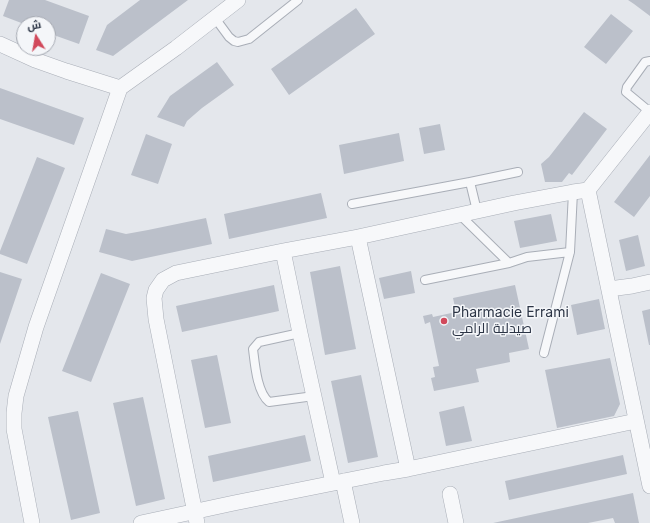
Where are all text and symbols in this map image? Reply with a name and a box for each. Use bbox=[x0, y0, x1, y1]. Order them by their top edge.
north arrow bbox=[16, 16, 56, 56]
text: ش bbox=[26, 17, 42, 33]
place label: Pharmacie Errami صيدلية الرامي bbox=[452, 305, 569, 338]
marker: Pharmacie Errami صيدلية الرامي bbox=[439, 316, 449, 326]

